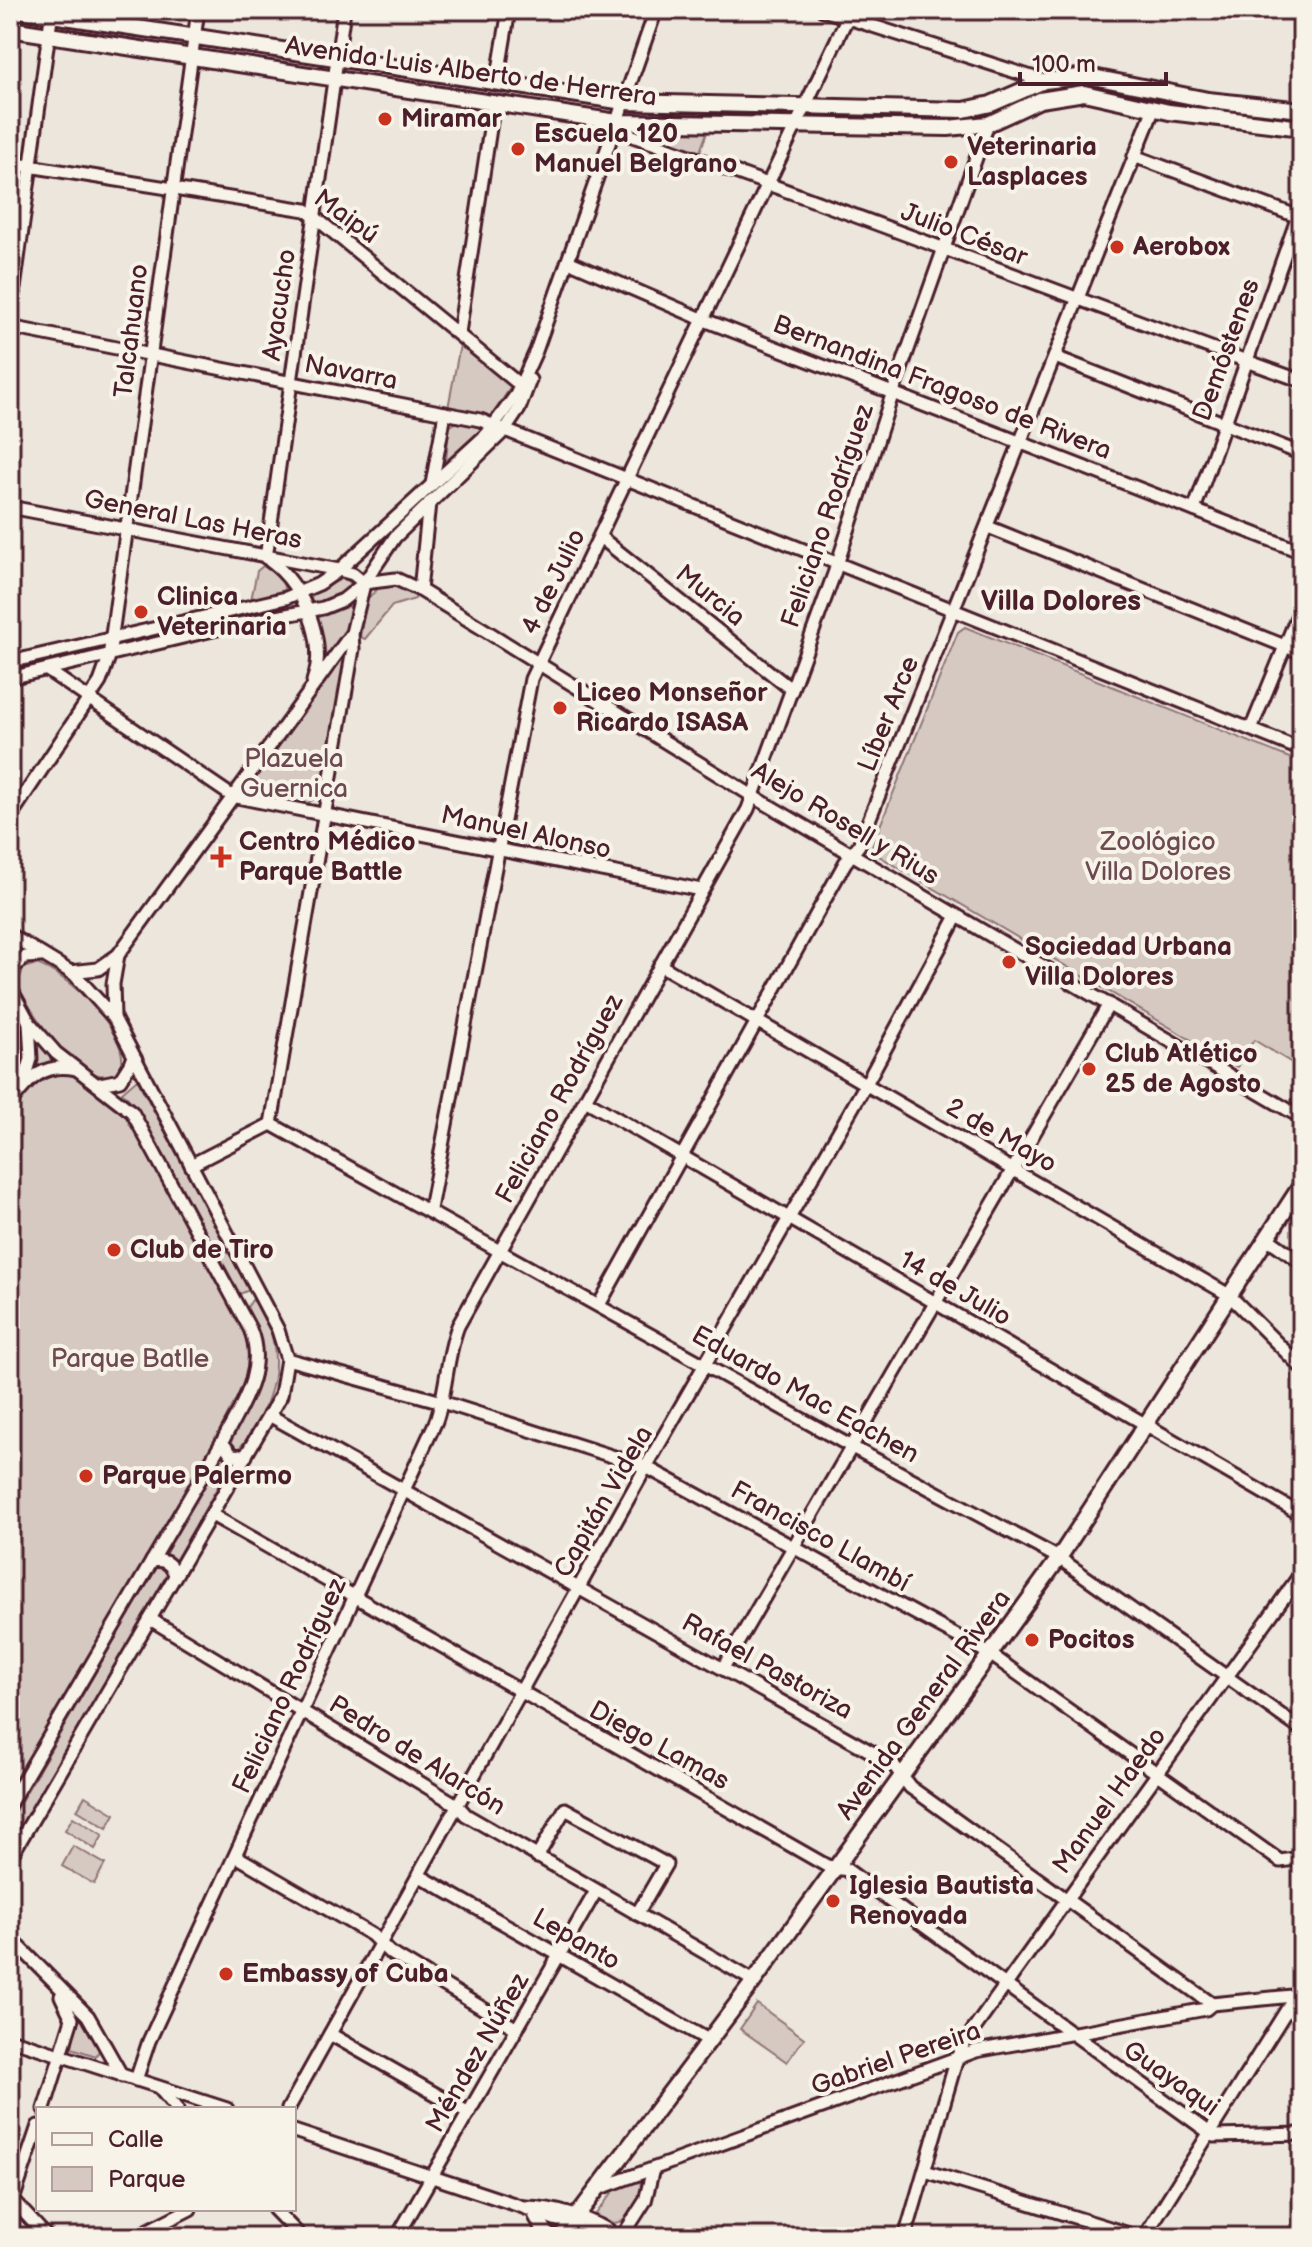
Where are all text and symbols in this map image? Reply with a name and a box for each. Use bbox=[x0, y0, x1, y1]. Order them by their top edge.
street label: Avenida Luis Alberto de Herrera bbox=[283, 31, 659, 113]
scale bar bbox=[1020, 36, 1166, 86]
text: 100 m bbox=[1032, 50, 1096, 79]
place label: Miramar bbox=[401, 104, 503, 135]
marker: Miramar bbox=[376, 110, 394, 128]
place label: Escuela 120 Manuel Belgrano bbox=[534, 119, 737, 180]
place label: Veterinaria Lasplaces bbox=[967, 132, 1097, 193]
marker: Escuela 120 Manuel Belgrano bbox=[509, 140, 527, 158]
marker: Veterinaria Lasplaces bbox=[942, 153, 960, 171]
street label: Maipú bbox=[308, 183, 384, 251]
street label: Julio César bbox=[896, 197, 1032, 273]
place label: Aerobox bbox=[1132, 232, 1230, 263]
marker: Aerobox bbox=[1108, 238, 1126, 256]
street label: Ayacucho bbox=[257, 247, 303, 363]
street label: Talcahuano bbox=[108, 262, 156, 400]
street label: Demóstenes bbox=[1187, 275, 1267, 425]
street label: Bernandina Fragoso de Rivera bbox=[768, 309, 1116, 467]
street label: Navarra bbox=[302, 349, 400, 397]
street label: Feliciano Rodríguez bbox=[775, 400, 881, 632]
street label: General Las Heras bbox=[82, 484, 305, 556]
street label: 4 de Julio bbox=[515, 524, 593, 640]
street label: Murcia bbox=[669, 559, 751, 633]
place label: Clinica Veterinaria bbox=[157, 582, 287, 643]
district label: Villa Dolores bbox=[981, 585, 1141, 618]
marker: Clinica Veterinaria bbox=[132, 603, 150, 621]
street label: Líber Arce bbox=[852, 652, 926, 776]
place label: Liceo Monseñor Ricardo ISASA bbox=[576, 678, 768, 739]
marker: Liceo Monseñor Ricardo ISASA bbox=[551, 699, 569, 717]
park label: Plazuela Guernica bbox=[240, 744, 348, 805]
street label: Alejo Rosell y Rius bbox=[746, 756, 944, 892]
street label: Manuel Alonso bbox=[438, 800, 614, 866]
place label: Centro Médico Parque Battle bbox=[239, 827, 416, 888]
park label: Zoológico Villa Dolores bbox=[1085, 827, 1231, 888]
marker: Centro Médico Parque Battle bbox=[210, 846, 232, 868]
place label: Sociedad Urbana Villa Dolores bbox=[1025, 932, 1232, 993]
marker: Sociedad Urbana Villa Dolores bbox=[1000, 953, 1018, 971]
street label: Feliciano Rodríguez bbox=[490, 989, 631, 1209]
place label: Club Atlético 25 de Agosto bbox=[1105, 1039, 1261, 1100]
marker: Club Atlético 25 de Agosto bbox=[1080, 1060, 1098, 1078]
street label: 2 de Mayo bbox=[940, 1092, 1062, 1180]
place label: Club de Tiro bbox=[130, 1235, 274, 1266]
marker: Club de Tiro bbox=[105, 1241, 123, 1259]
street label: 14 de Julio bbox=[894, 1245, 1016, 1333]
street label: Eduardo Mac Eachen bbox=[686, 1320, 924, 1470]
park label: Parque Batlle bbox=[51, 1344, 209, 1375]
street label: Capitán Videla bbox=[548, 1421, 660, 1583]
place label: Parque Palermo bbox=[102, 1461, 292, 1492]
marker: Parque Palermo bbox=[77, 1467, 95, 1485]
street label: Francisco Llambí bbox=[725, 1475, 916, 1599]
street label: Feliciano Rodríguez bbox=[226, 1573, 354, 1799]
street label: Avenida General Rivera bbox=[830, 1584, 1018, 1826]
street label: Rafael Pastoriza bbox=[676, 1607, 858, 1727]
place label: Pocitos bbox=[1048, 1625, 1135, 1656]
marker: Pocitos bbox=[1023, 1631, 1041, 1649]
street label: Pedro de Alarcón bbox=[323, 1689, 511, 1823]
street label: Diego Lamas bbox=[584, 1695, 735, 1797]
street label: Manuel Haedo bbox=[1047, 1722, 1173, 1880]
place label: Iglesia Bautista Renovada bbox=[849, 1871, 1034, 1932]
marker: Iglesia Bautista Renovada bbox=[824, 1892, 842, 1910]
street label: Lepanto bbox=[527, 1903, 625, 1977]
place label: Embassy of Cuba bbox=[242, 1959, 449, 1990]
marker: Embassy of Cuba bbox=[217, 1965, 235, 1983]
street label: Méndez Núñez bbox=[420, 1967, 536, 2138]
street label: Gabriel Pereira bbox=[807, 2015, 985, 2103]
street label: Guayaqui bbox=[1117, 2035, 1225, 2123]
legend bbox=[36, 2107, 296, 2211]
text: Calle bbox=[108, 2125, 163, 2154]
text: Parque bbox=[108, 2165, 186, 2194]

